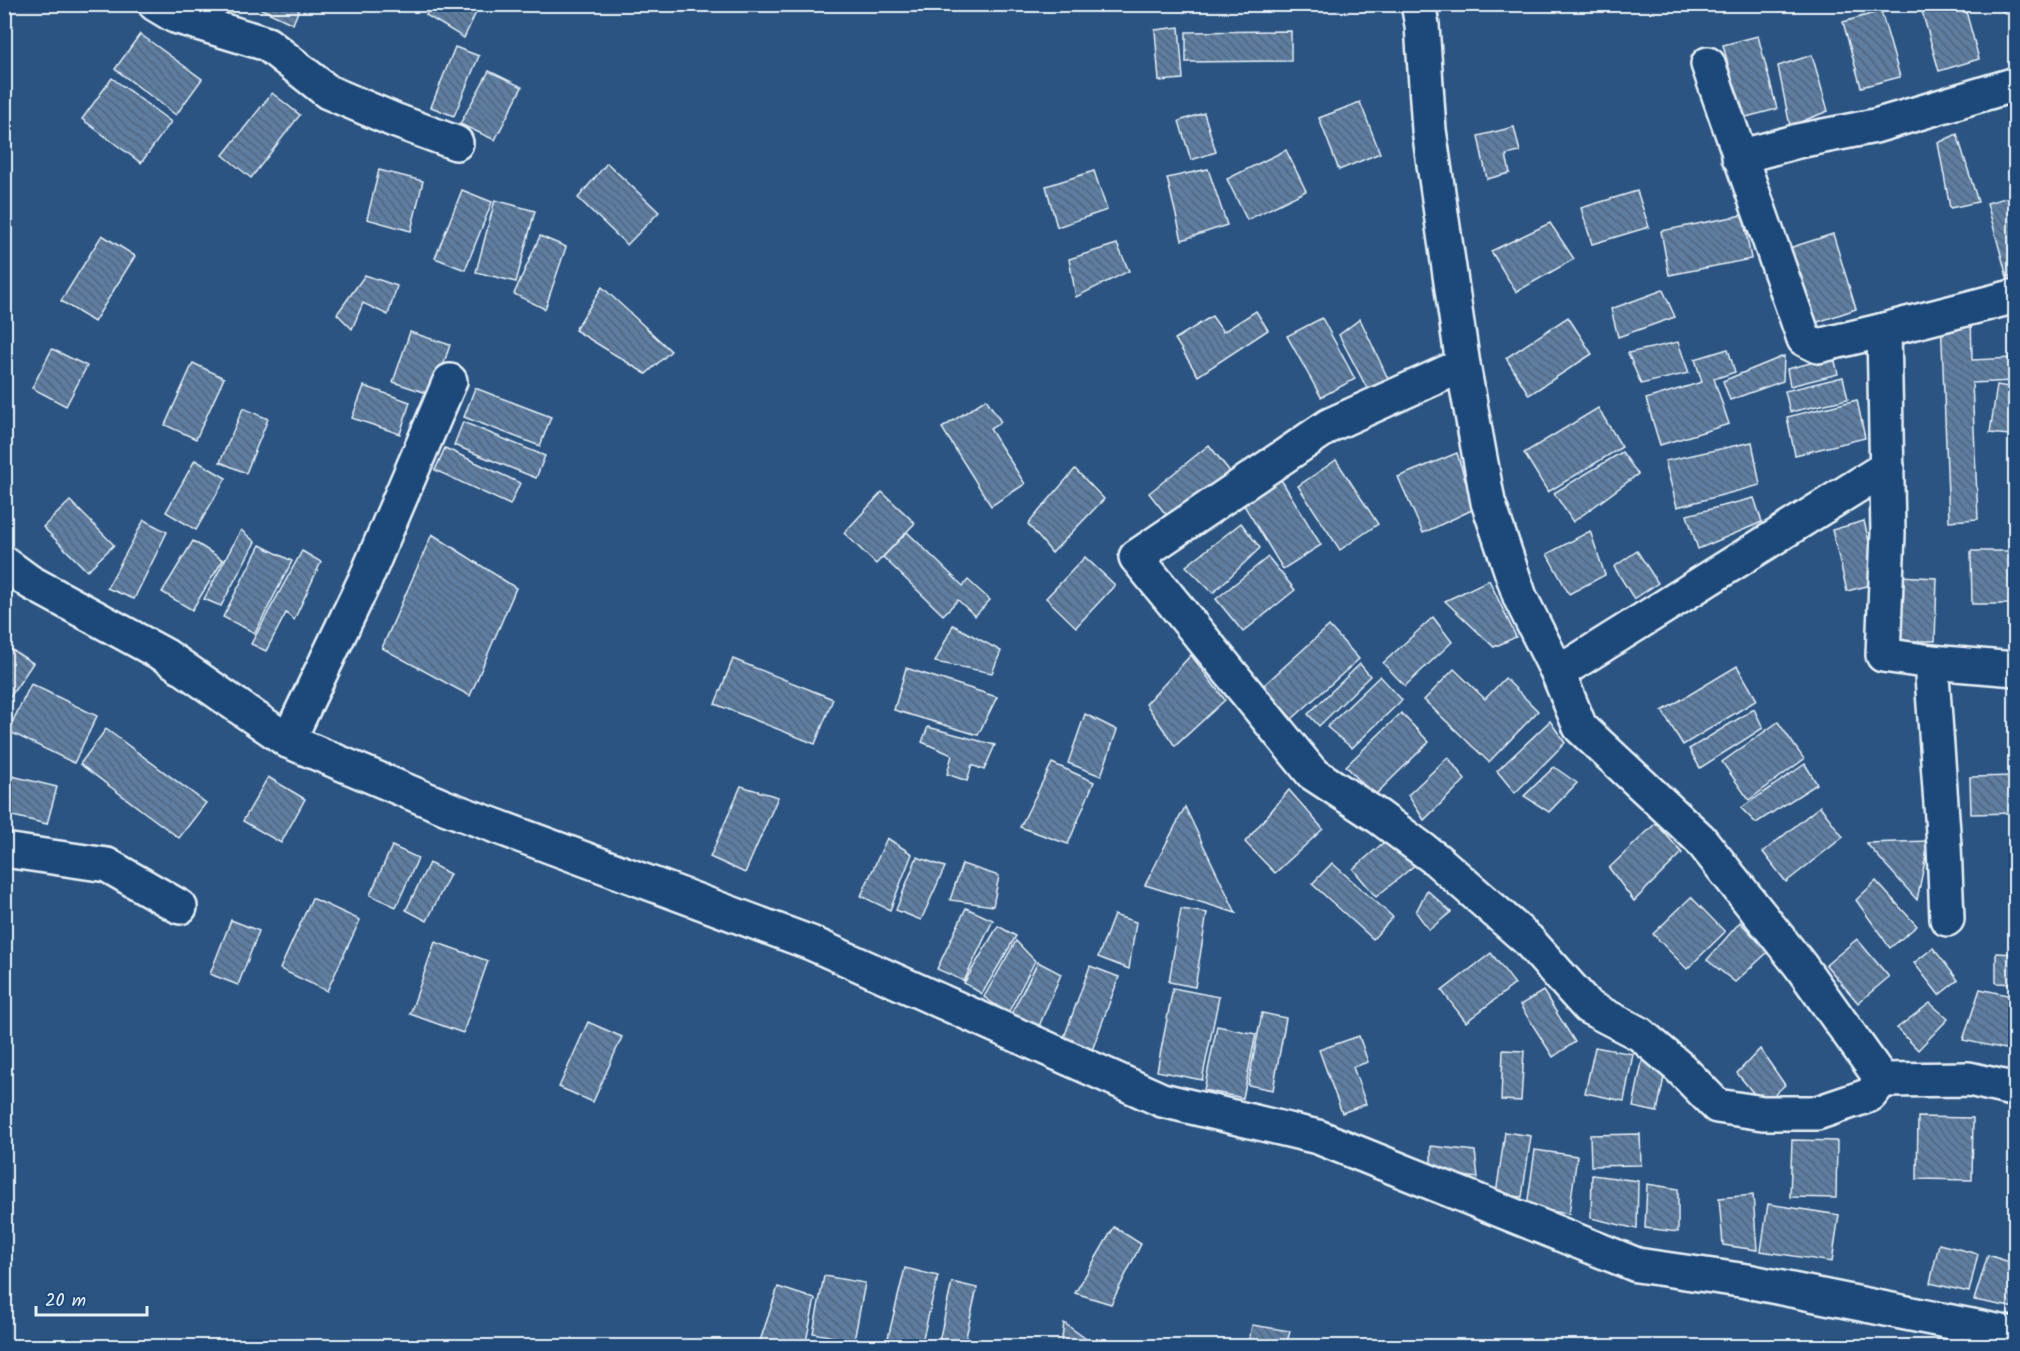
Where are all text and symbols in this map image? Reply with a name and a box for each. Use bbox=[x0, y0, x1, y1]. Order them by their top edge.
scale bar bbox=[36, 1279, 147, 1317]
text: 20 m bbox=[45, 1287, 86, 1316]

